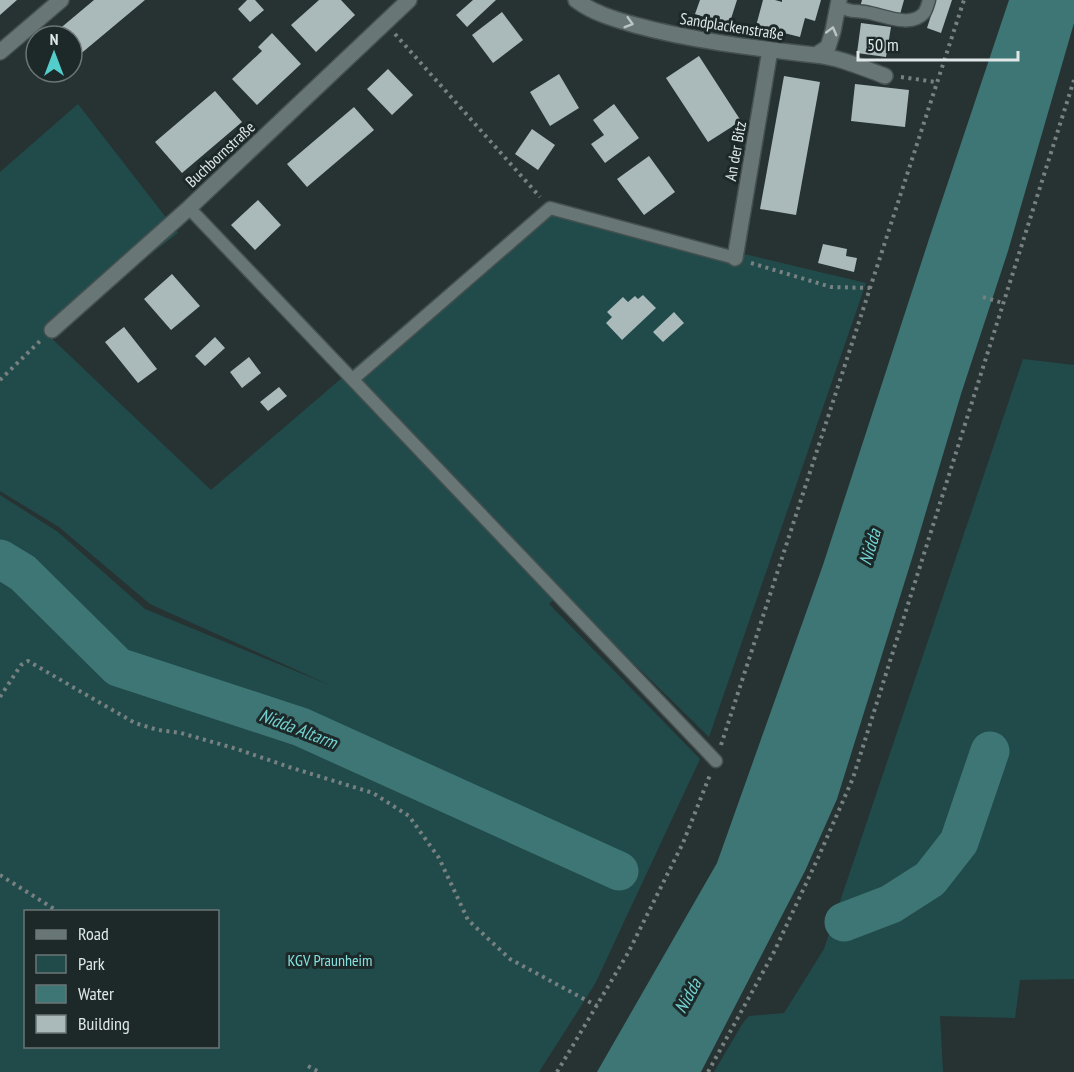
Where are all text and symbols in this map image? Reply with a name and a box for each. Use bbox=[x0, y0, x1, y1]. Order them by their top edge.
street label: Sandplackenstraße bbox=[679, 8, 785, 44]
one-way arrow bbox=[623, 16, 634, 28]
north arrow bbox=[24, 24, 84, 84]
scale bar bbox=[858, 24, 1018, 62]
one-way arrow bbox=[825, 26, 838, 36]
text: N bbox=[50, 29, 58, 49]
text: 50 m bbox=[867, 33, 899, 56]
street label: Buchbornstraße bbox=[181, 117, 259, 191]
street label: An der Bitz bbox=[720, 119, 750, 183]
water label: Nidda bbox=[853, 525, 886, 568]
water label: Nidda Altarm bbox=[256, 703, 341, 754]
legend bbox=[24, 910, 219, 1048]
text: Road bbox=[78, 922, 109, 945]
park label: KGV Praunheim bbox=[288, 950, 372, 970]
text: Park bbox=[78, 952, 105, 975]
water label: Nidda bbox=[669, 974, 707, 1017]
text: Water bbox=[78, 982, 114, 1005]
text: Building bbox=[78, 1012, 130, 1035]

